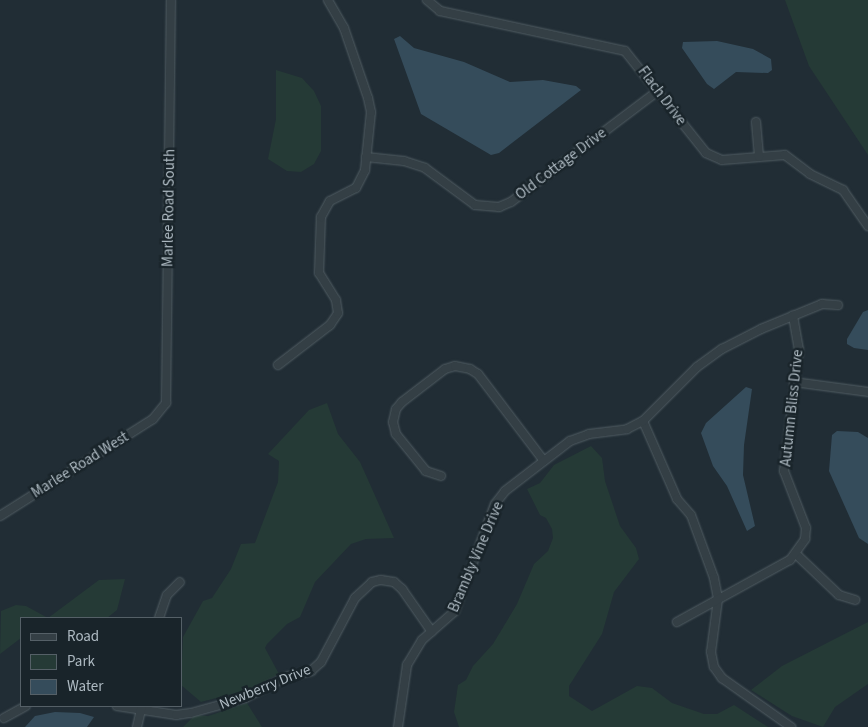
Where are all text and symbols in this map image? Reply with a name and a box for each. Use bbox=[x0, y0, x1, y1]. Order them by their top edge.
street label: Flach Drive bbox=[634, 63, 690, 129]
street label: Old Cottage Drive bbox=[512, 124, 610, 204]
street label: Marlee Road South bbox=[159, 149, 179, 267]
street label: Autumn Bliss Drive bbox=[777, 349, 807, 467]
street label: Marlee Road West bbox=[28, 428, 132, 502]
street label: Brambly Vine Drive bbox=[445, 499, 507, 615]
legend bbox=[20, 617, 182, 707]
text: Road bbox=[67, 626, 99, 647]
text: Park bbox=[67, 651, 95, 672]
street label: Newberry Drive bbox=[217, 660, 313, 714]
text: Water bbox=[67, 676, 103, 697]

